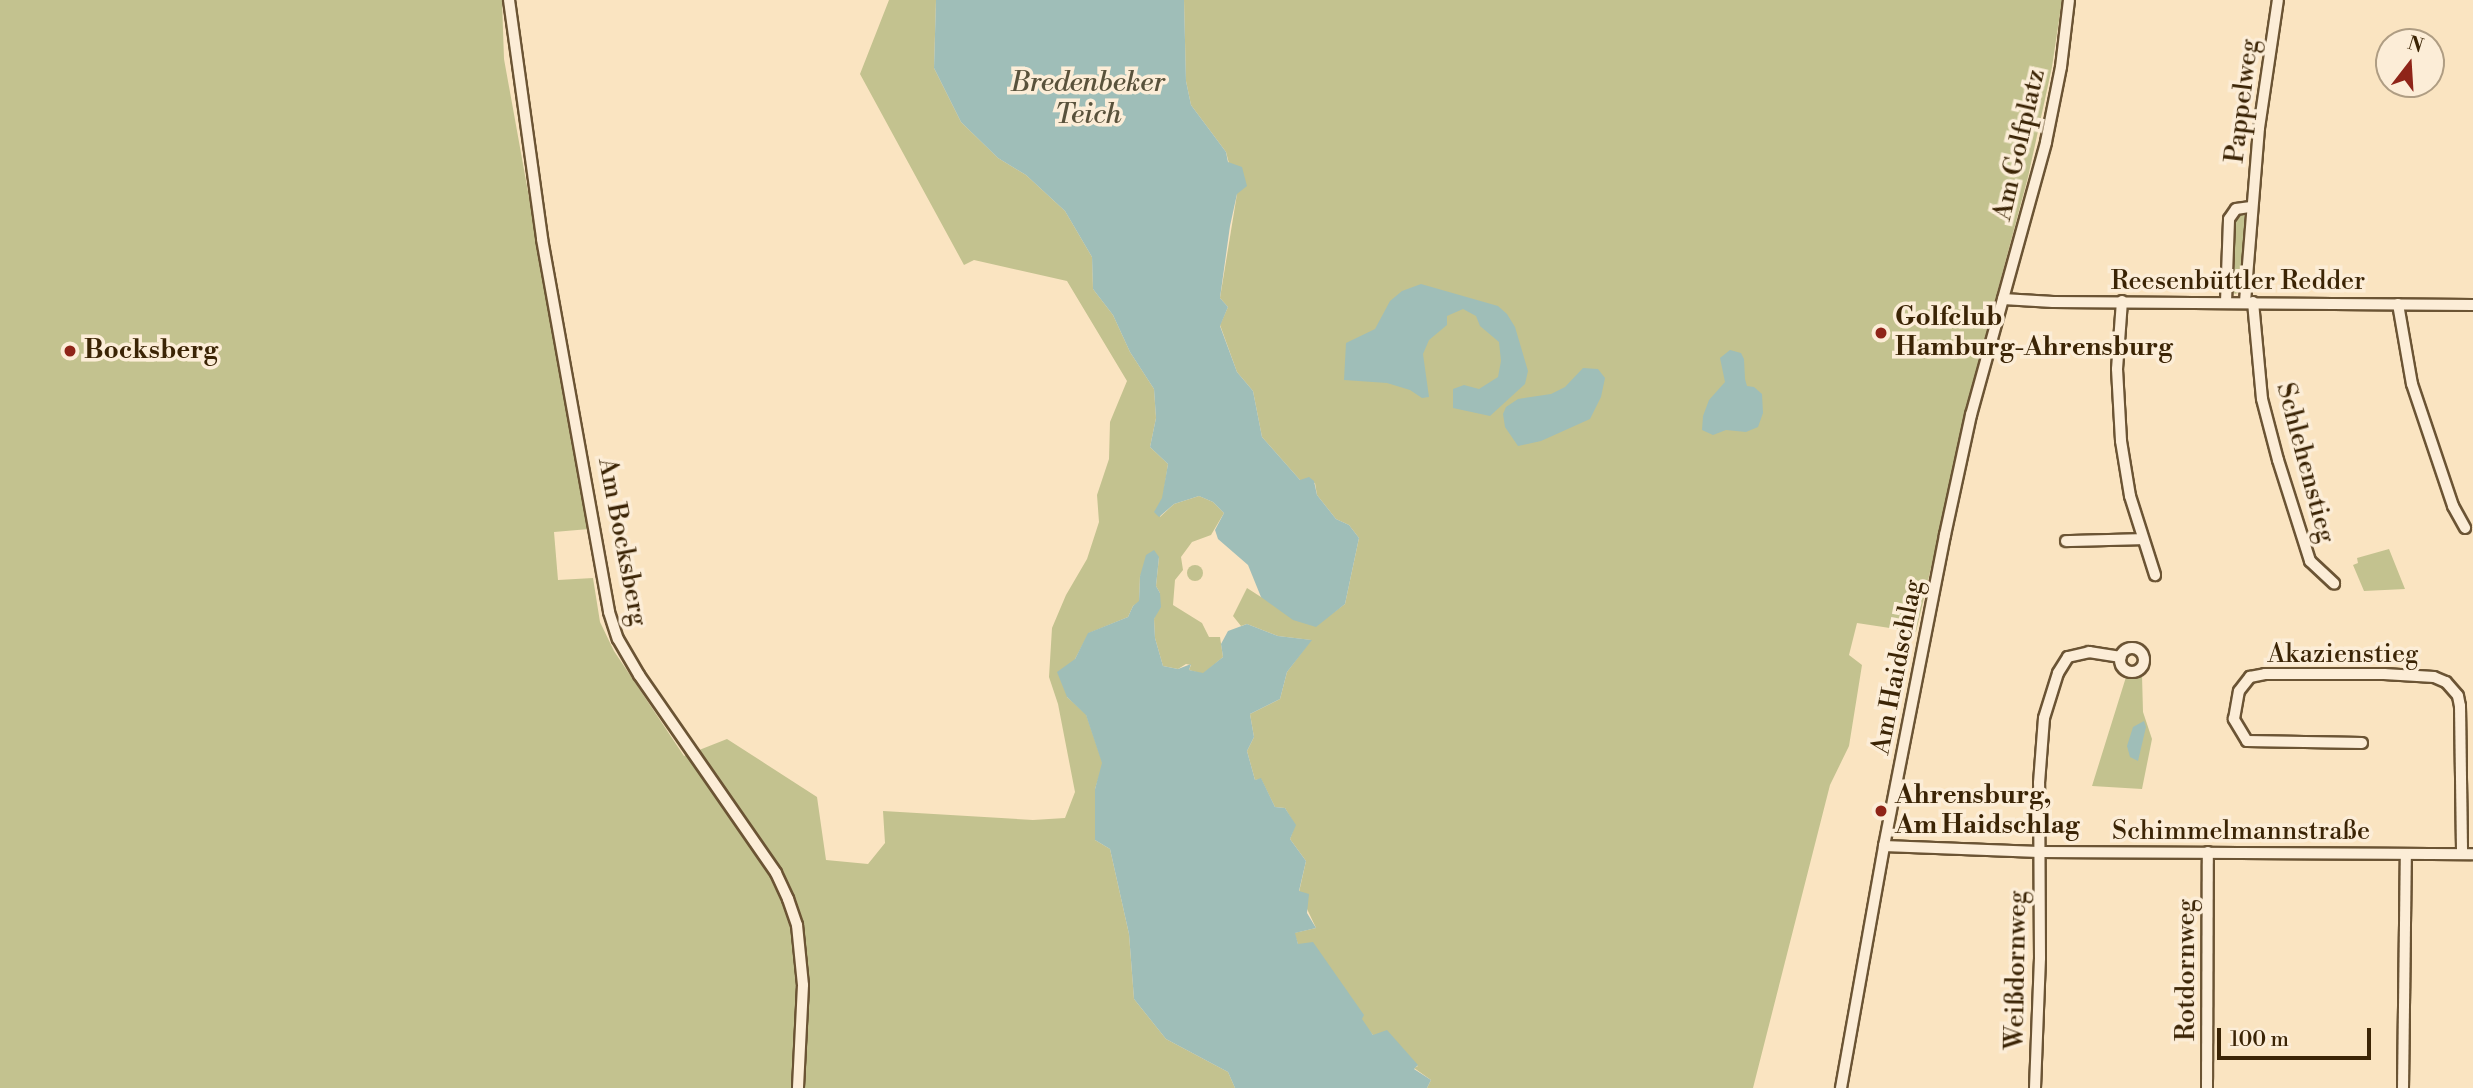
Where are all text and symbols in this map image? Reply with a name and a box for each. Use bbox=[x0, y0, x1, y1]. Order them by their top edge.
north arrow bbox=[2375, 28, 2445, 98]
text: N bbox=[2405, 31, 2426, 59]
street label: Pappelweg bbox=[2220, 37, 2266, 165]
water label: Bredenbeker Teich bbox=[1011, 66, 1165, 132]
street label: Am Golfplatz bbox=[1987, 66, 2053, 224]
street label: Reesenbüttler Redder bbox=[2111, 266, 2365, 298]
place label: Golfclub Hamburg-Ahrensburg bbox=[1895, 302, 2173, 364]
marker: Golfclub Hamburg-Ahrensburg bbox=[1873, 325, 1889, 341]
place label: Bocksberg bbox=[84, 335, 218, 367]
marker: Bocksberg bbox=[62, 343, 78, 359]
street label: Schlehenstieg bbox=[2269, 380, 2341, 546]
street label: Am Bocksberg bbox=[590, 455, 654, 629]
street label: Am Haidschlag bbox=[1866, 577, 1930, 757]
street label: Akazienstieg bbox=[2267, 639, 2419, 671]
place label: Ahrensburg, Am Haidschlag bbox=[1895, 780, 2080, 842]
marker: Ahrensburg, Am Haidschlag bbox=[1873, 803, 1889, 819]
street label: Schimmelmannstraße bbox=[2112, 816, 2370, 848]
street label: Weißdornweg bbox=[2000, 890, 2034, 1050]
street label: Rotdornweg bbox=[2171, 899, 2203, 1041]
scale bar bbox=[2221, 1014, 2375, 1058]
text: 100 m bbox=[2230, 1027, 2289, 1053]

